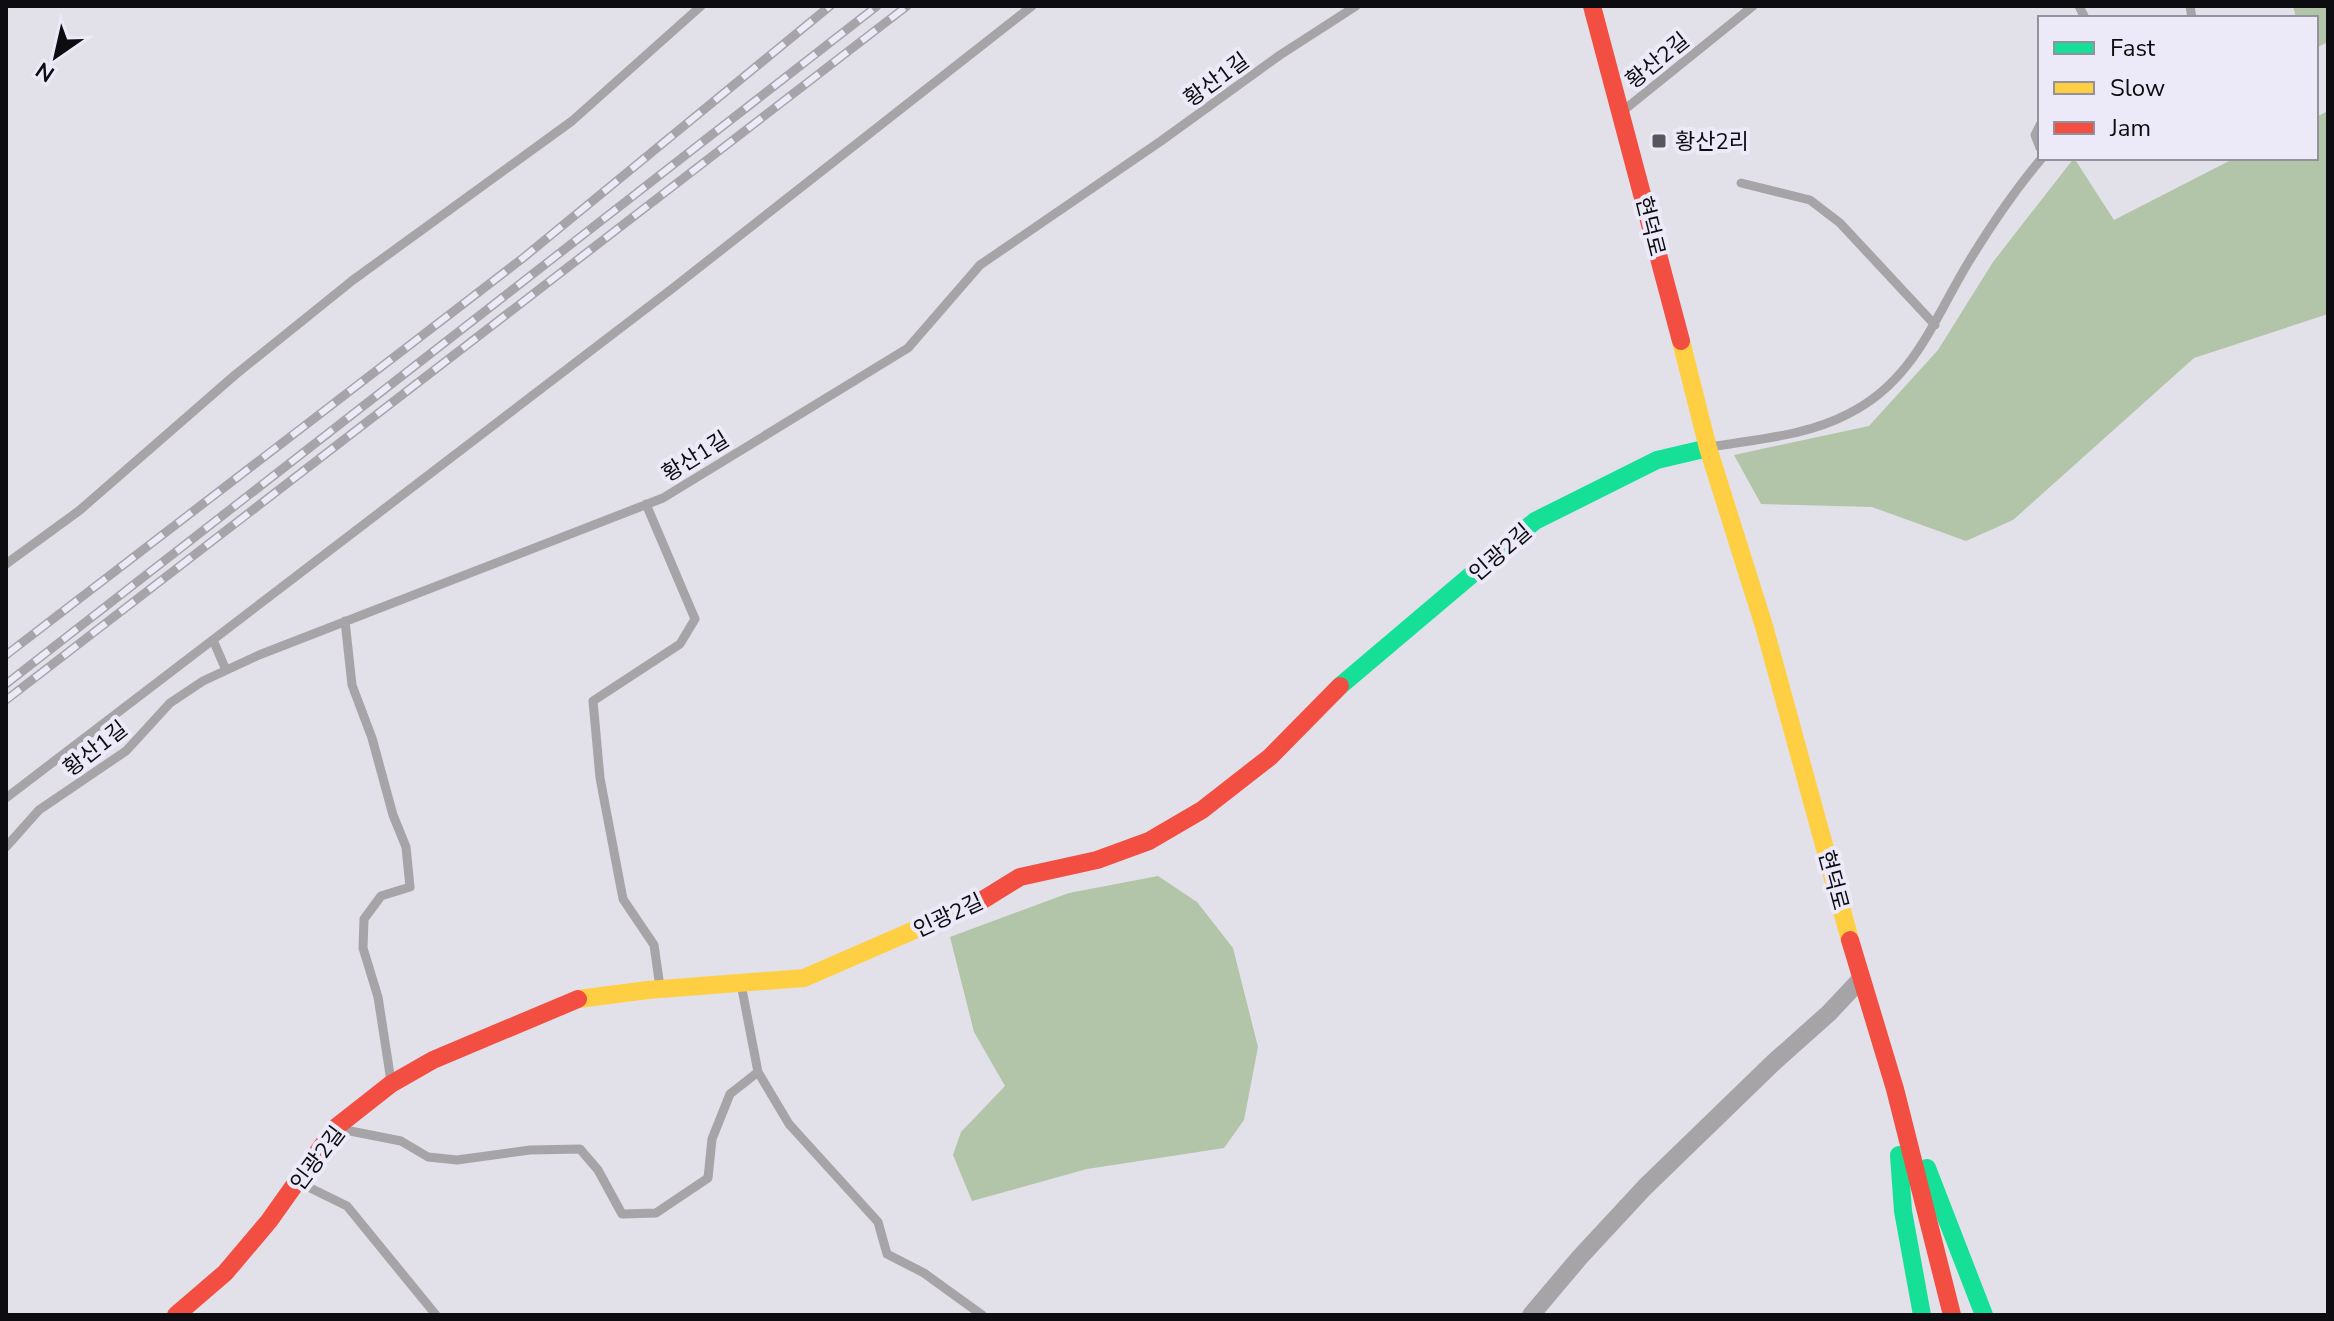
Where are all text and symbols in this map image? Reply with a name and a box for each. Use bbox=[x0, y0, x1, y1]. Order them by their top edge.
north arrow bbox=[16, 16, 96, 96]
legend bbox=[2038, 16, 2318, 160]
street label: 황산2길 bbox=[1619, 26, 1696, 96]
text: Fast bbox=[2110, 32, 2156, 64]
street label: 황산1길 bbox=[1178, 46, 1255, 114]
text: N bbox=[30, 55, 61, 89]
text: Slow bbox=[2110, 72, 2165, 104]
text: Jam bbox=[2109, 112, 2151, 144]
place label: 황산2리 bbox=[1675, 127, 1749, 157]
marker: 황산2리 bbox=[1650, 132, 1668, 150]
street label: 현덕로 bbox=[1628, 193, 1672, 259]
street label: 황산1길 bbox=[656, 425, 735, 489]
street label: 인광2길 bbox=[1463, 517, 1538, 588]
street label: 황산1길 bbox=[57, 714, 134, 783]
street label: 현덕로 bbox=[1811, 847, 1855, 913]
street label: 인광2길 bbox=[909, 887, 988, 945]
street label: 인광2길 bbox=[284, 1120, 352, 1197]

